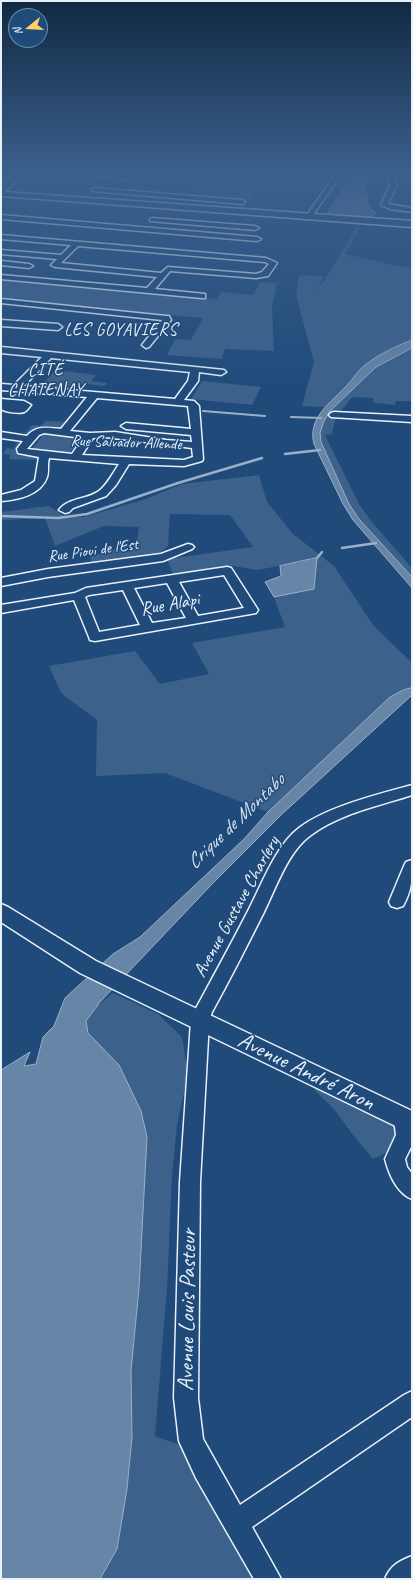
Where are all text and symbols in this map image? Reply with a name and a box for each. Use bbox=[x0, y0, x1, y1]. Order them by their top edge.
north arrow bbox=[8, 8, 48, 48]
text: N bbox=[10, 26, 25, 37]
district label: LES GOYAVIERS bbox=[64, 321, 178, 341]
district label: CITÉ CHATENAY bbox=[7, 361, 85, 401]
street label: Rue Salvador Allende bbox=[70, 431, 182, 455]
street label: Rue Pioui de l'Est bbox=[46, 535, 140, 567]
street label: Rue Alapi bbox=[139, 589, 201, 621]
water label: Crique de Montabo bbox=[182, 769, 290, 875]
street label: Avenue Gustave Charlery bbox=[189, 833, 285, 981]
street label: Avenue André Aron bbox=[233, 1027, 379, 1117]
street label: Avenue Louis Pasteur bbox=[173, 1229, 203, 1391]

